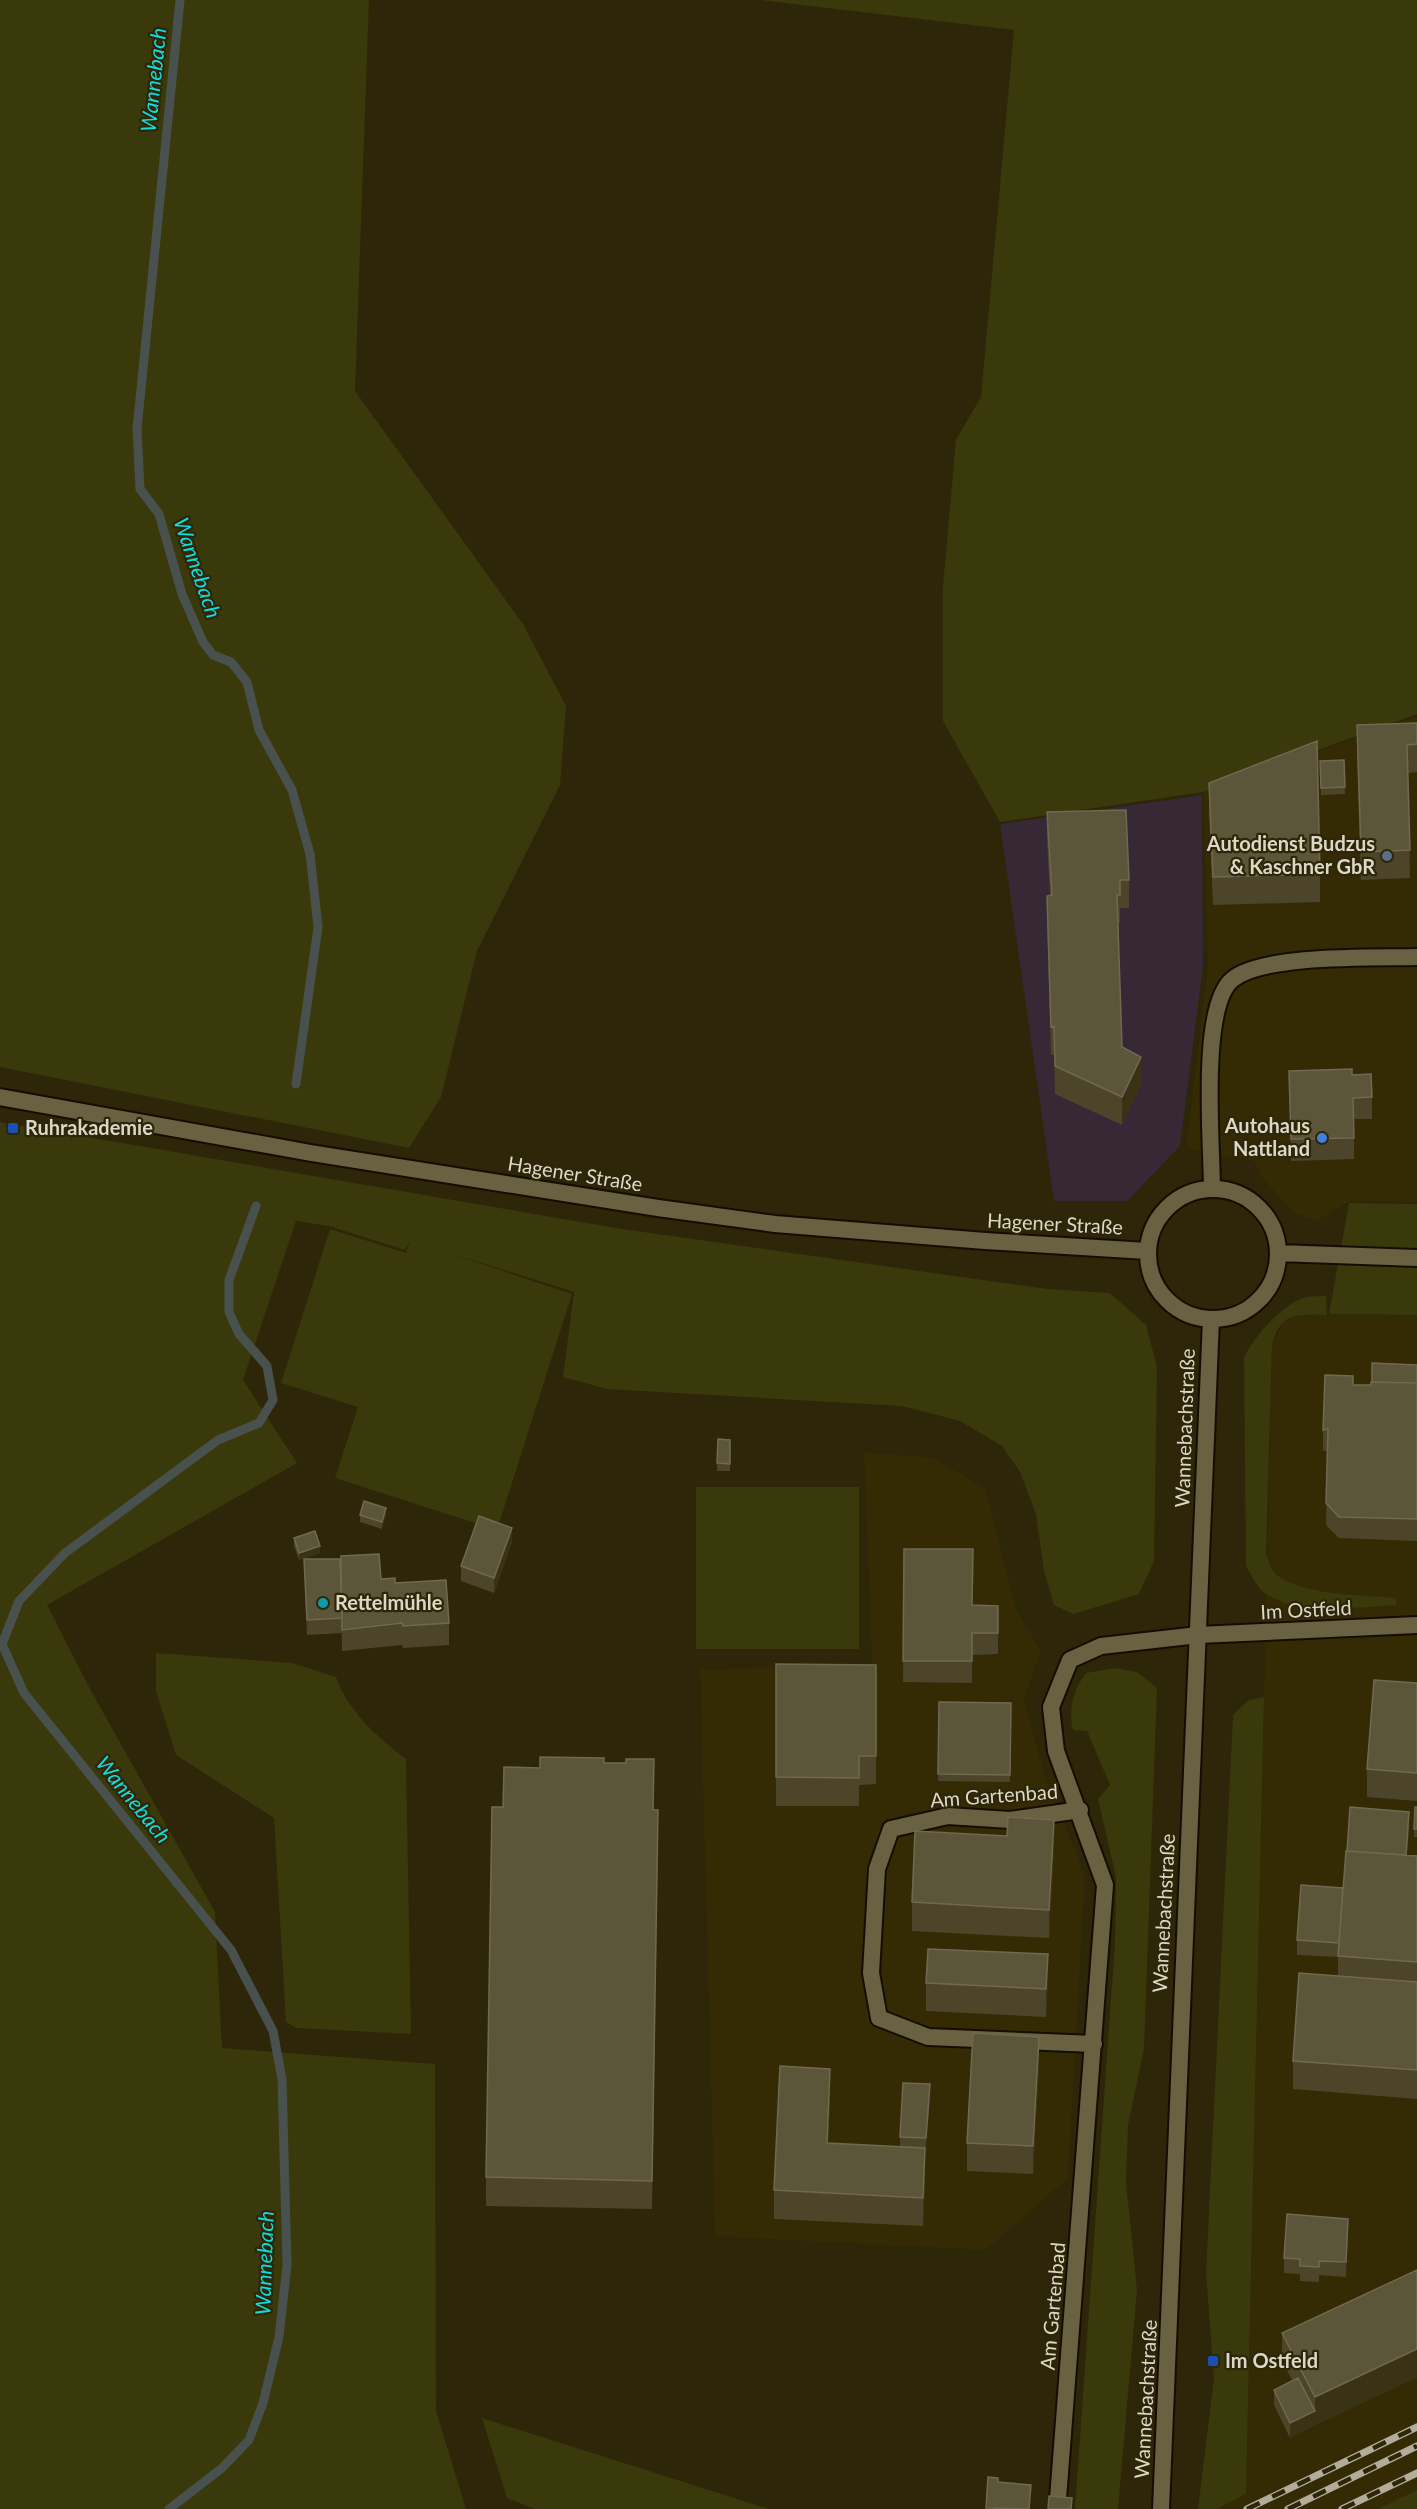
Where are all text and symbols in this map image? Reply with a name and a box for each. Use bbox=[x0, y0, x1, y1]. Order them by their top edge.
water label: Wannebach bbox=[135, 27, 170, 133]
water label: Wannebach bbox=[170, 514, 227, 621]
place label: Autodienst Budzus & Kaschner GbR bbox=[1206, 831, 1375, 878]
marker: Autodienst Budzus & Kaschner GbR bbox=[1380, 849, 1394, 863]
place label: Autohaus Nattland bbox=[1224, 1113, 1310, 1160]
place label: Ruhrakademie bbox=[25, 1115, 153, 1139]
marker: Ruhrakademie bbox=[6, 1121, 20, 1135]
marker: Autohaus Nattland bbox=[1315, 1131, 1329, 1145]
street label: Hagener Straße bbox=[506, 1151, 644, 1196]
street label: Hagener Straße bbox=[986, 1207, 1124, 1239]
street label: Wannebachstraße bbox=[1169, 1348, 1199, 1508]
place label: Rettelmühle bbox=[335, 1590, 443, 1614]
street label: Im Ostfeld bbox=[1260, 1595, 1352, 1623]
marker: Rettelmühle bbox=[316, 1596, 330, 1610]
water label: Wannebach bbox=[92, 1751, 177, 1848]
street label: Am Gartenbad bbox=[929, 1779, 1059, 1811]
street label: Wannebachstraße bbox=[1147, 1833, 1179, 1993]
water label: Wannebach bbox=[249, 2210, 278, 2316]
street label: Am Gartenbad bbox=[1034, 2241, 1070, 2371]
street label: Wannebachstraße bbox=[1129, 2319, 1161, 2479]
place label: Im Ostfeld bbox=[1225, 2348, 1318, 2372]
marker: Im Ostfeld bbox=[1206, 2354, 1220, 2368]

